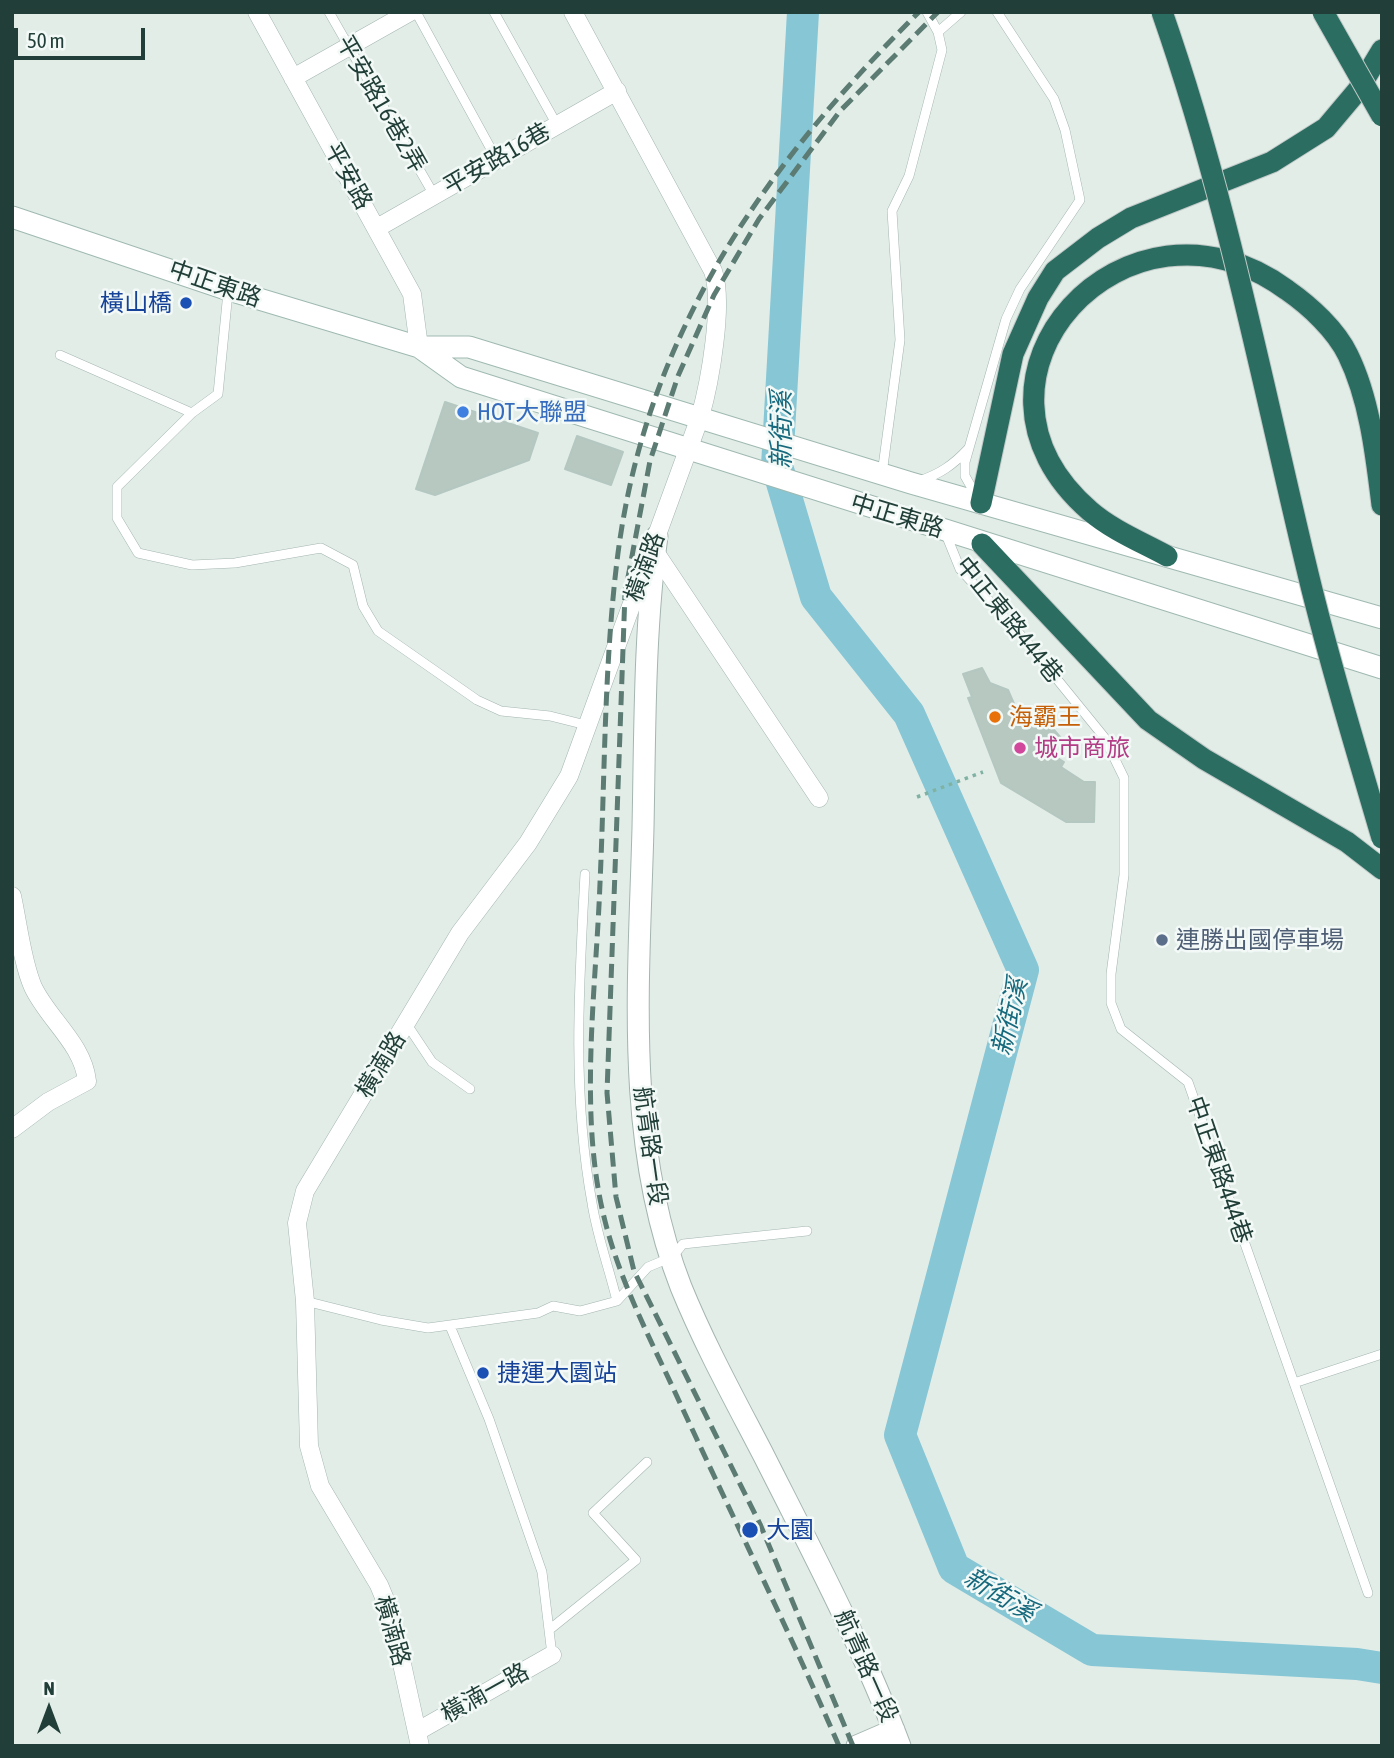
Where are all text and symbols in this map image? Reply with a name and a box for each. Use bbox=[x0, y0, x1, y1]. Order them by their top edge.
scale bar bbox=[18, 14, 149, 58]
text: 50 m bbox=[27, 28, 65, 52]
street label: 平安路16巷2弄 bbox=[330, 30, 432, 178]
street label: 平安路16巷 bbox=[438, 117, 556, 201]
street label: 平安路 bbox=[318, 138, 378, 214]
street label: 中正東路 bbox=[165, 255, 265, 313]
place label: 橫山橋 bbox=[100, 289, 172, 317]
marker: 橫山橋 bbox=[178, 295, 194, 311]
water label: 新街溪 bbox=[766, 391, 798, 469]
place label: HOT大聯盟 bbox=[477, 398, 587, 426]
marker: HOT大聯盟 bbox=[455, 404, 471, 420]
street label: 中正東路 bbox=[847, 488, 947, 544]
street label: 橫湳路 bbox=[619, 528, 671, 606]
street label: 中正東路444巷 bbox=[949, 551, 1069, 689]
place label: 海霸王 bbox=[1009, 703, 1081, 731]
marker: 海霸王 bbox=[987, 709, 1003, 725]
place label: 城市商旅 bbox=[1034, 734, 1130, 762]
marker: 城市商旅 bbox=[1012, 740, 1028, 756]
place label: 連勝出國停車場 bbox=[1176, 926, 1344, 954]
marker: 連勝出國停車場 bbox=[1154, 932, 1170, 948]
water label: 新街溪 bbox=[986, 975, 1034, 1059]
street label: 橫湳路 bbox=[350, 1027, 412, 1103]
street label: 航青路一段 bbox=[627, 1085, 673, 1207]
street label: 中正東路444巷 bbox=[1180, 1093, 1258, 1247]
place label: 捷運大園站 bbox=[497, 1359, 617, 1387]
marker: 捷運大園站 bbox=[475, 1365, 491, 1381]
place label: 大園 bbox=[766, 1516, 814, 1544]
marker: 大園 bbox=[740, 1520, 760, 1540]
water label: 新街溪 bbox=[959, 1562, 1041, 1628]
street label: 橫湳路 bbox=[368, 1592, 416, 1670]
street label: 航青路一段 bbox=[828, 1605, 904, 1727]
street label: 橫湳一路 bbox=[436, 1657, 534, 1729]
north arrow bbox=[14, 1674, 84, 1744]
text: N bbox=[43, 1677, 55, 1699]

